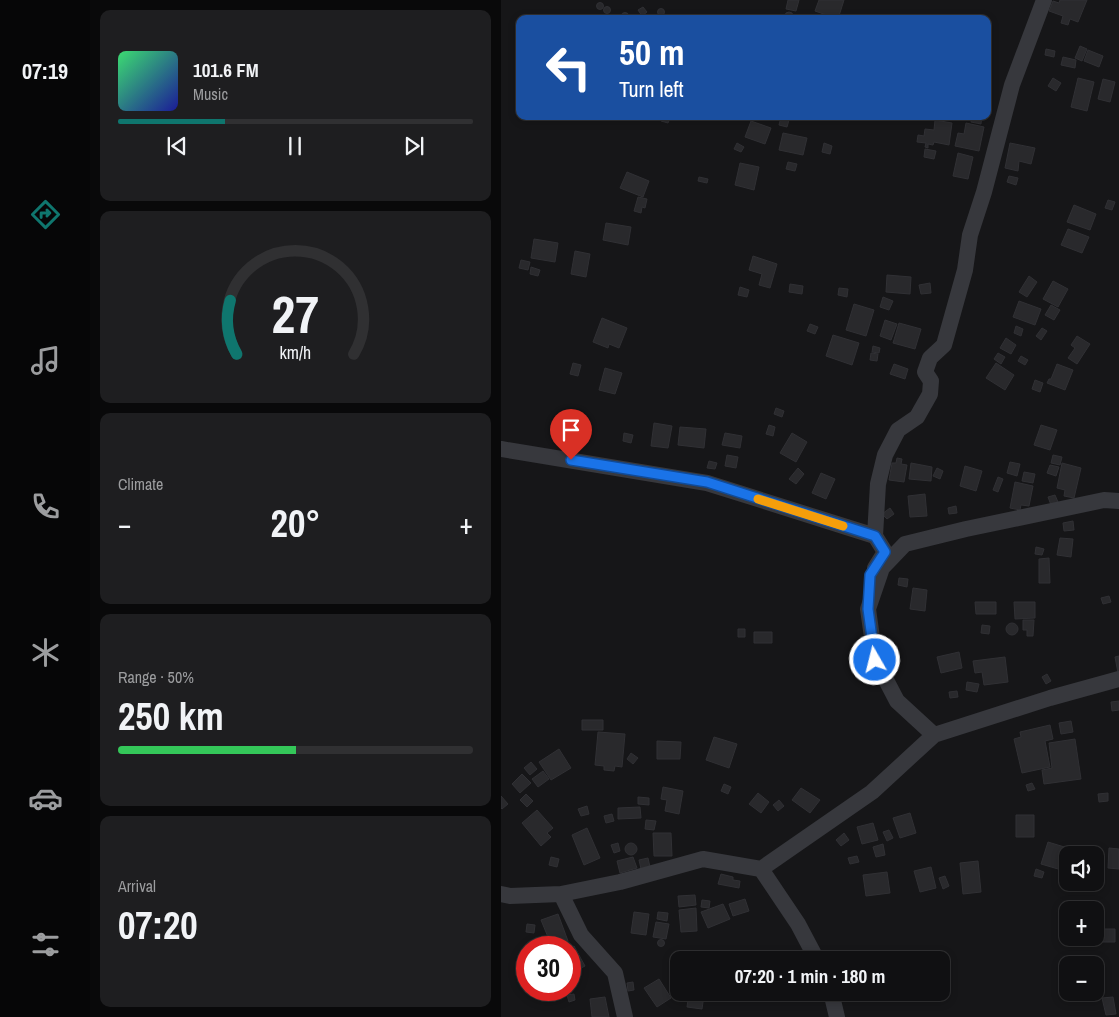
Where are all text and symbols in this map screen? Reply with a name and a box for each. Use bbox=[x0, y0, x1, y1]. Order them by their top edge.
text: 50 m bbox=[619, 29, 684, 76]
icon: left bbox=[536, 35, 601, 100]
text: 07:19 bbox=[22, 56, 68, 86]
text: 101.6 FM bbox=[193, 57, 259, 83]
text: Turn left bbox=[619, 74, 684, 104]
text: Music bbox=[193, 83, 228, 105]
icon: previous bbox=[163, 132, 191, 160]
icon: pause bbox=[281, 132, 309, 160]
icon: next bbox=[400, 132, 428, 160]
icon: directions bbox=[28, 197, 63, 232]
text: 27 bbox=[272, 279, 319, 349]
text: km/h bbox=[280, 341, 311, 365]
icon: music bbox=[28, 343, 63, 378]
pin bbox=[550, 409, 592, 460]
icon: arrive bbox=[557, 416, 585, 444]
text: Climate bbox=[118, 473, 163, 495]
icon: phone bbox=[28, 489, 63, 524]
text: 20° bbox=[271, 498, 320, 549]
text: − bbox=[118, 505, 131, 543]
text: + bbox=[460, 505, 473, 543]
position arrow bbox=[848, 633, 900, 685]
icon: climate bbox=[28, 635, 63, 670]
text: Range · 50% bbox=[118, 666, 194, 688]
text: 250 km bbox=[118, 691, 224, 742]
icon: car bbox=[28, 781, 63, 816]
map controls bbox=[1059, 846, 1104, 1001]
button: sound bbox=[1059, 846, 1104, 891]
text: Arrival bbox=[118, 875, 156, 897]
text: 07:20 bbox=[118, 900, 198, 951]
button: + bbox=[1059, 901, 1104, 946]
icon: filters bbox=[28, 927, 63, 962]
speed limit sign: 30 bbox=[516, 936, 581, 1001]
button: − bbox=[1059, 956, 1104, 1001]
text: 07:20 · 1 min · 180 m bbox=[735, 963, 885, 989]

